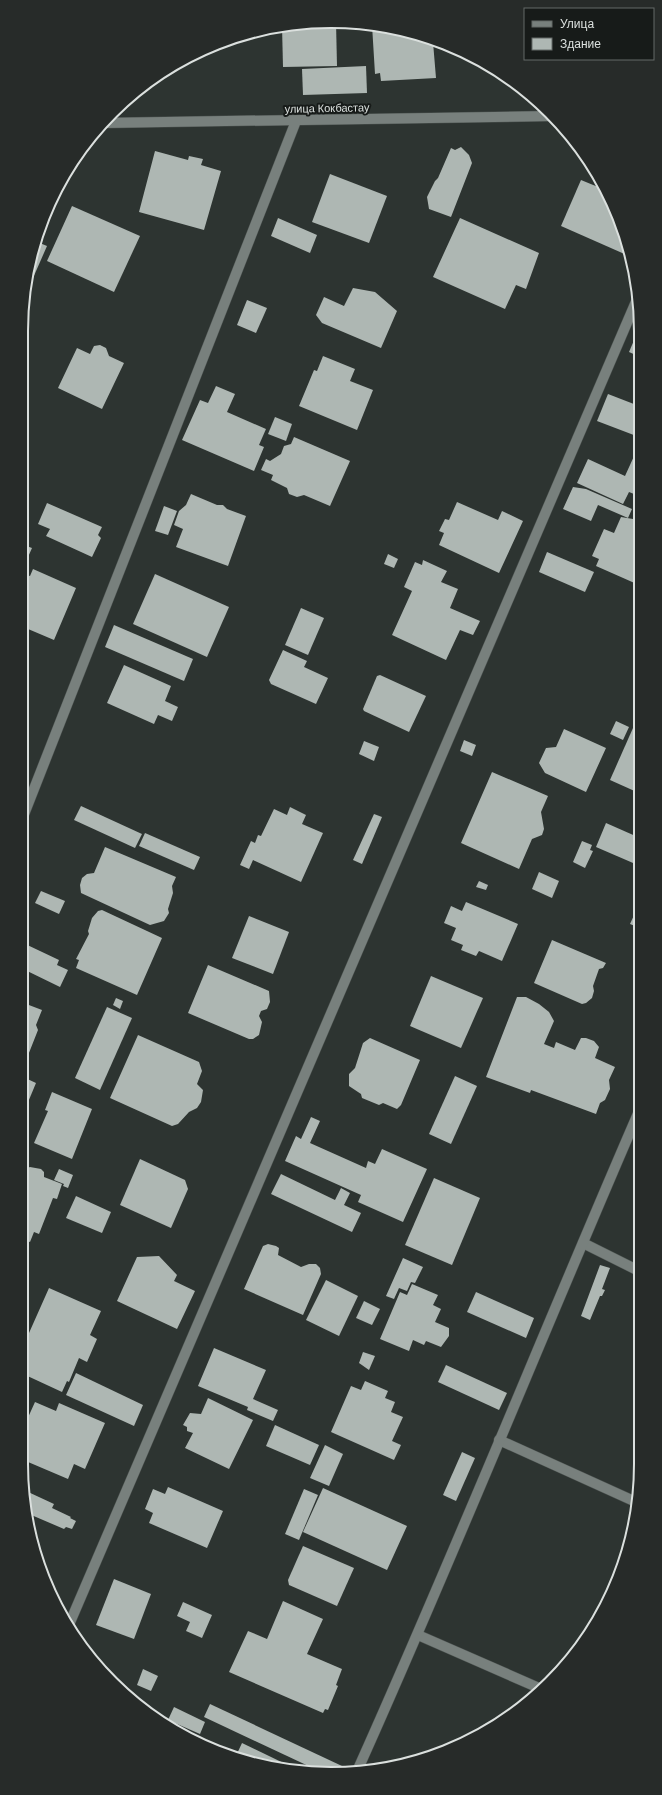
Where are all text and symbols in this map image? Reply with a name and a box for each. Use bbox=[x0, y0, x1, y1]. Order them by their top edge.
legend bbox=[524, 8, 654, 60]
text: Улица bbox=[560, 16, 594, 32]
text: Здание bbox=[560, 36, 601, 52]
street label: улица Кокбастау bbox=[284, 100, 370, 116]

